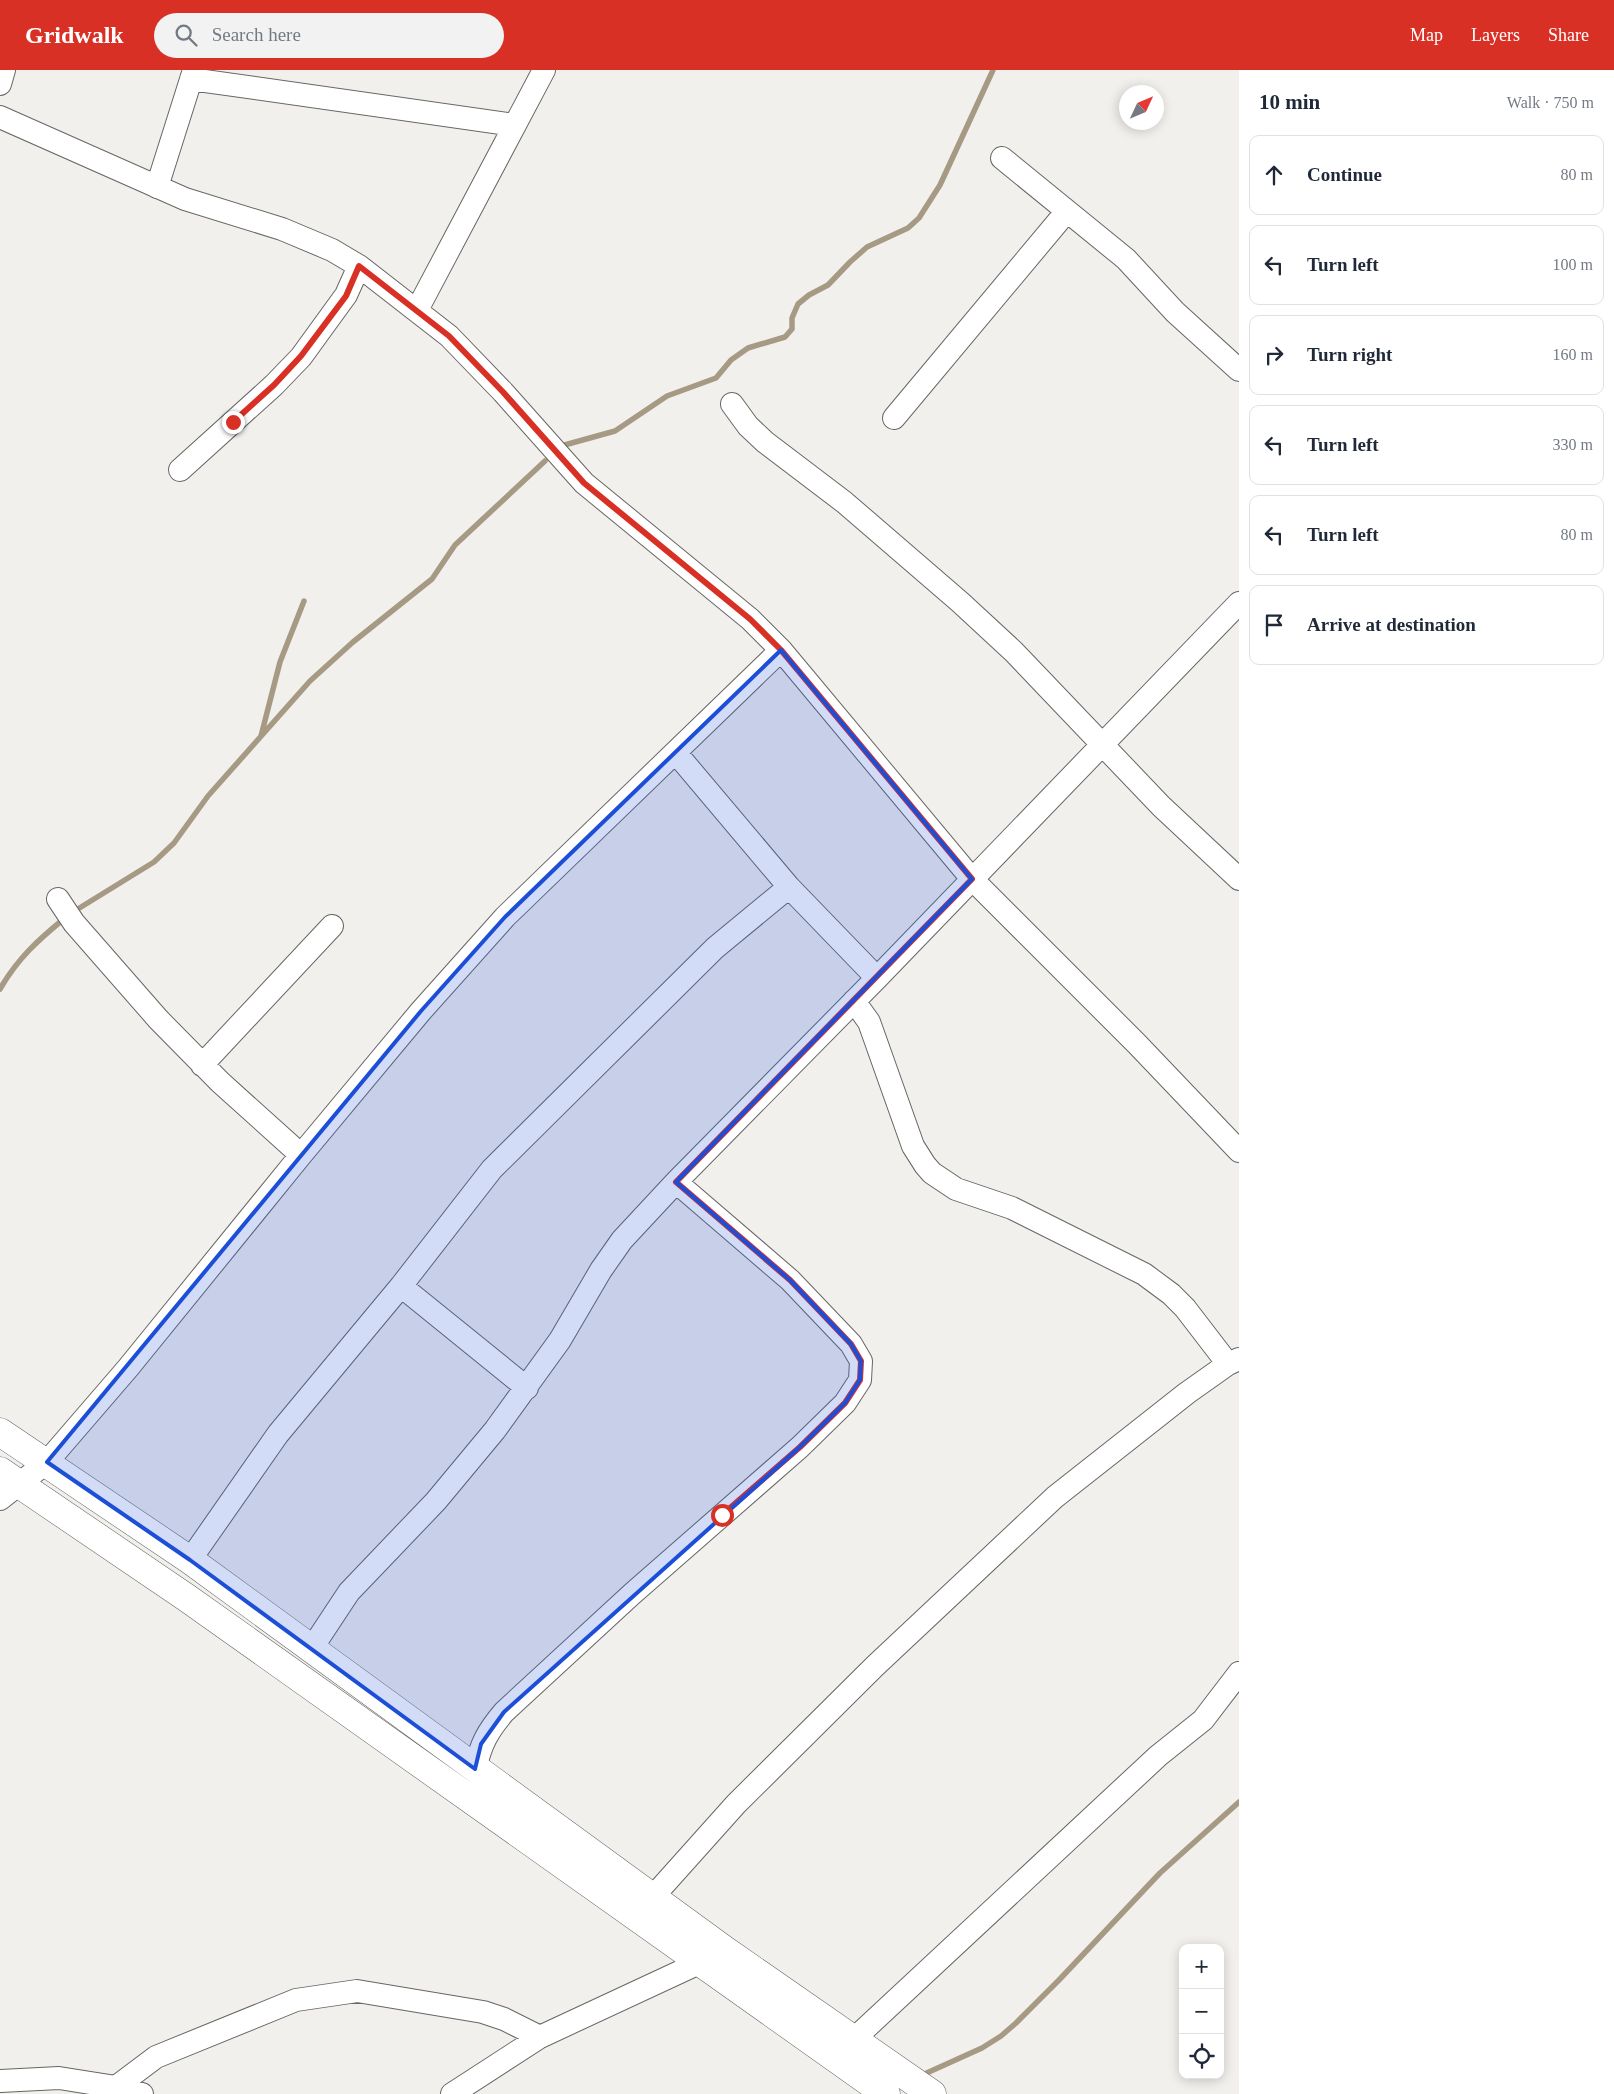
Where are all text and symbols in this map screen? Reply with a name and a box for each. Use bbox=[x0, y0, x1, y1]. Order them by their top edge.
search box bbox=[154, 13, 504, 58]
icon: search bbox=[172, 21, 200, 49]
text: Gridwalk bbox=[25, 22, 124, 48]
text: Search here bbox=[212, 24, 301, 45]
text: Map bbox=[1410, 25, 1443, 45]
text: Layers bbox=[1471, 25, 1520, 45]
text: Share bbox=[1548, 25, 1589, 45]
north arrow bbox=[1119, 85, 1164, 130]
text: 10 min bbox=[1259, 90, 1320, 114]
text: Walk · 750 m bbox=[1507, 94, 1594, 111]
icon: ahead bbox=[1260, 161, 1288, 189]
text: Continue bbox=[1307, 164, 1382, 185]
text: 80 m bbox=[1561, 166, 1593, 183]
icon: left bbox=[1260, 251, 1288, 279]
text: Turn left bbox=[1307, 254, 1379, 275]
text: 100 m bbox=[1553, 256, 1593, 273]
icon: right bbox=[1260, 341, 1288, 369]
text: Turn right bbox=[1307, 344, 1392, 365]
text: 160 m bbox=[1553, 346, 1593, 363]
route end bbox=[222, 411, 245, 434]
icon: left bbox=[1260, 431, 1288, 459]
text: Turn left bbox=[1307, 434, 1379, 455]
text: 330 m bbox=[1553, 436, 1593, 453]
icon: left bbox=[1260, 521, 1288, 549]
text: Turn left bbox=[1307, 524, 1379, 545]
text: 80 m bbox=[1561, 526, 1593, 543]
icon: arrive bbox=[1260, 611, 1288, 639]
text: Arrive at destination bbox=[1307, 614, 1476, 635]
route start bbox=[711, 1504, 734, 1527]
map controls bbox=[1179, 1944, 1224, 2079]
button: + bbox=[1179, 1944, 1224, 1989]
button: − bbox=[1179, 1989, 1224, 2034]
button: locate bbox=[1179, 2034, 1224, 2079]

